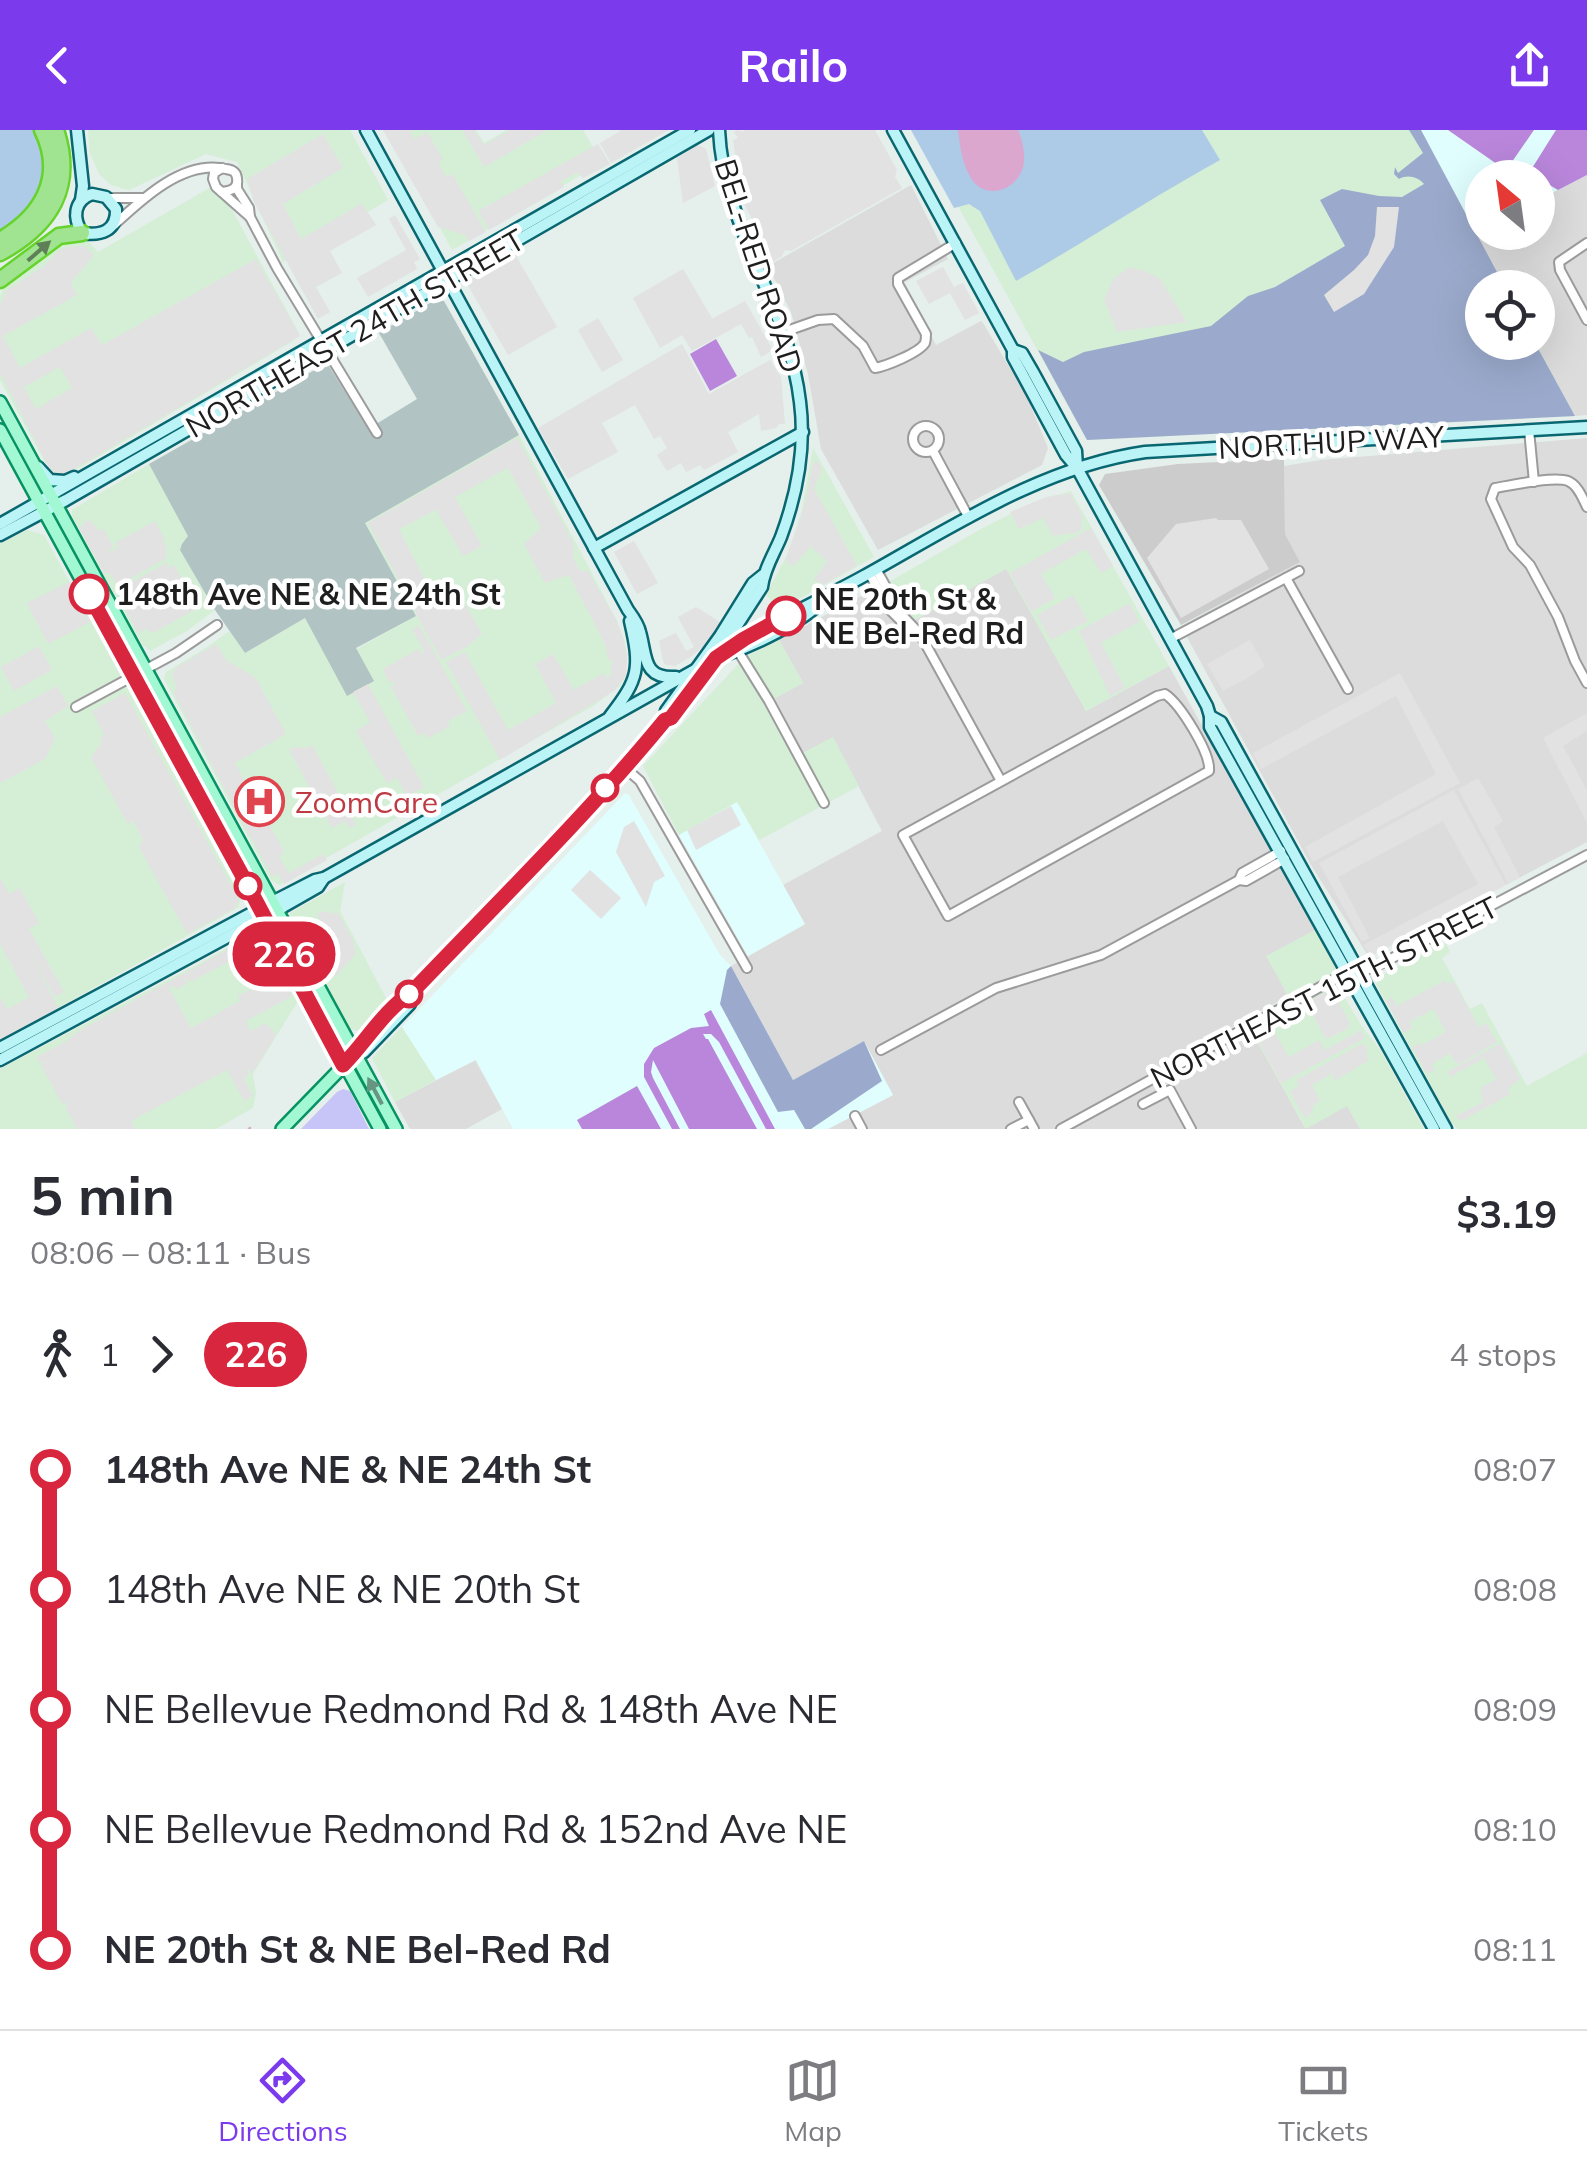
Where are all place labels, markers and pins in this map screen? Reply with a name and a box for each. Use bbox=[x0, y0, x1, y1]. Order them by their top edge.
marker: 148th Ave NE & NE 24th St bbox=[70, 575, 108, 613]
place label: 148th Ave NE & NE 24th St bbox=[116, 575, 501, 613]
place label: NE 20th St & NE Bel-Red Rd bbox=[814, 580, 1024, 652]
marker: NE 20th St & NE Bel-Red Rd bbox=[767, 597, 805, 635]
unlabelled marker bbox=[592, 775, 618, 801]
hospital icon: ZoomCare bbox=[234, 776, 286, 828]
place label: ZoomCare bbox=[295, 783, 438, 821]
unlabelled marker bbox=[235, 873, 261, 899]
unlabelled marker bbox=[396, 981, 422, 1007]

